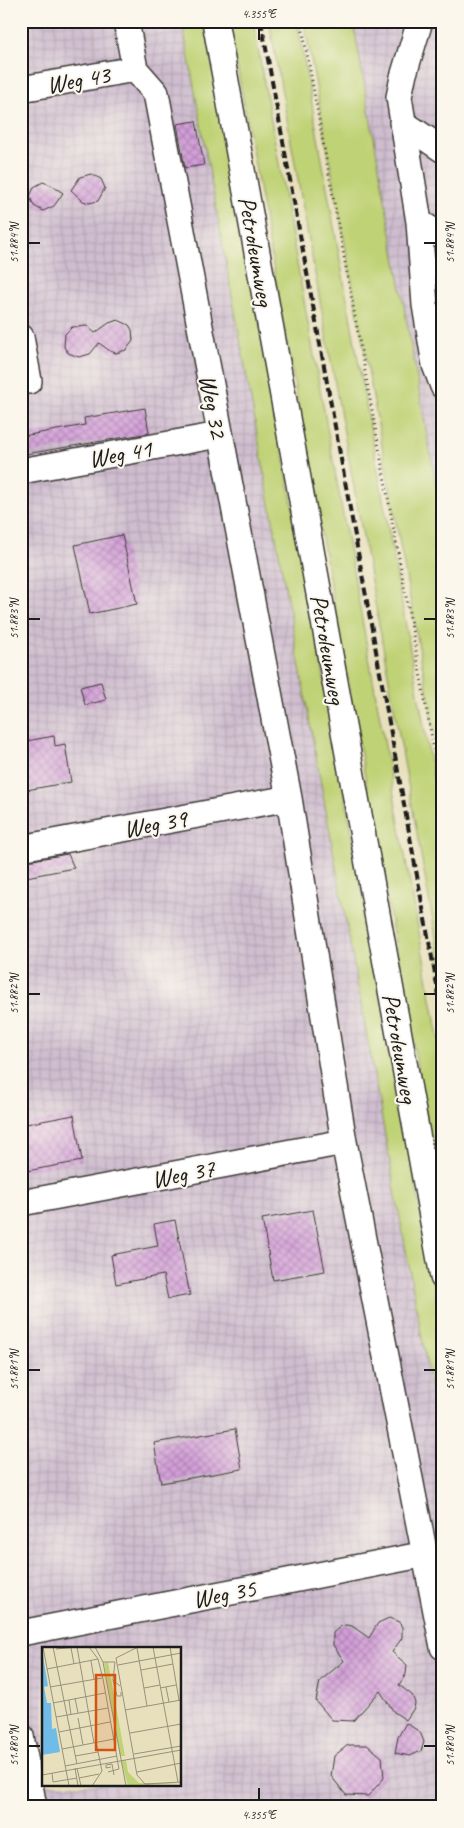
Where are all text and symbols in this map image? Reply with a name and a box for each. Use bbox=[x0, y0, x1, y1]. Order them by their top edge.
text: 4.355°E bbox=[242, 6, 278, 22]
street label: Weg 43 bbox=[44, 58, 114, 101]
street label: Petroleumweg bbox=[231, 194, 282, 311]
text: 51.884°N bbox=[6, 221, 22, 263]
text: 51.884°N bbox=[442, 221, 458, 263]
street label: Weg 32 bbox=[191, 372, 235, 442]
street label: Weg 41 bbox=[86, 432, 156, 475]
street label: Petroleumweg bbox=[303, 592, 354, 709]
text: 51.883°N bbox=[6, 597, 22, 639]
text: 51.883°N bbox=[442, 597, 458, 639]
street label: Weg 39 bbox=[121, 802, 191, 845]
text: 51.882°N bbox=[6, 972, 22, 1014]
text: 51.882°N bbox=[442, 972, 458, 1014]
street label: Petroleumweg bbox=[375, 991, 426, 1108]
street label: Weg 37 bbox=[149, 1152, 219, 1196]
text: 51.881°N bbox=[6, 1348, 22, 1390]
text: 51.881°N bbox=[442, 1348, 458, 1390]
street label: Weg 35 bbox=[190, 1572, 260, 1616]
inset map bbox=[42, 1647, 181, 1786]
text: 51.880°N bbox=[6, 1724, 22, 1766]
text: 51.880°N bbox=[442, 1724, 458, 1766]
text: 4.355°E bbox=[242, 1807, 278, 1823]

